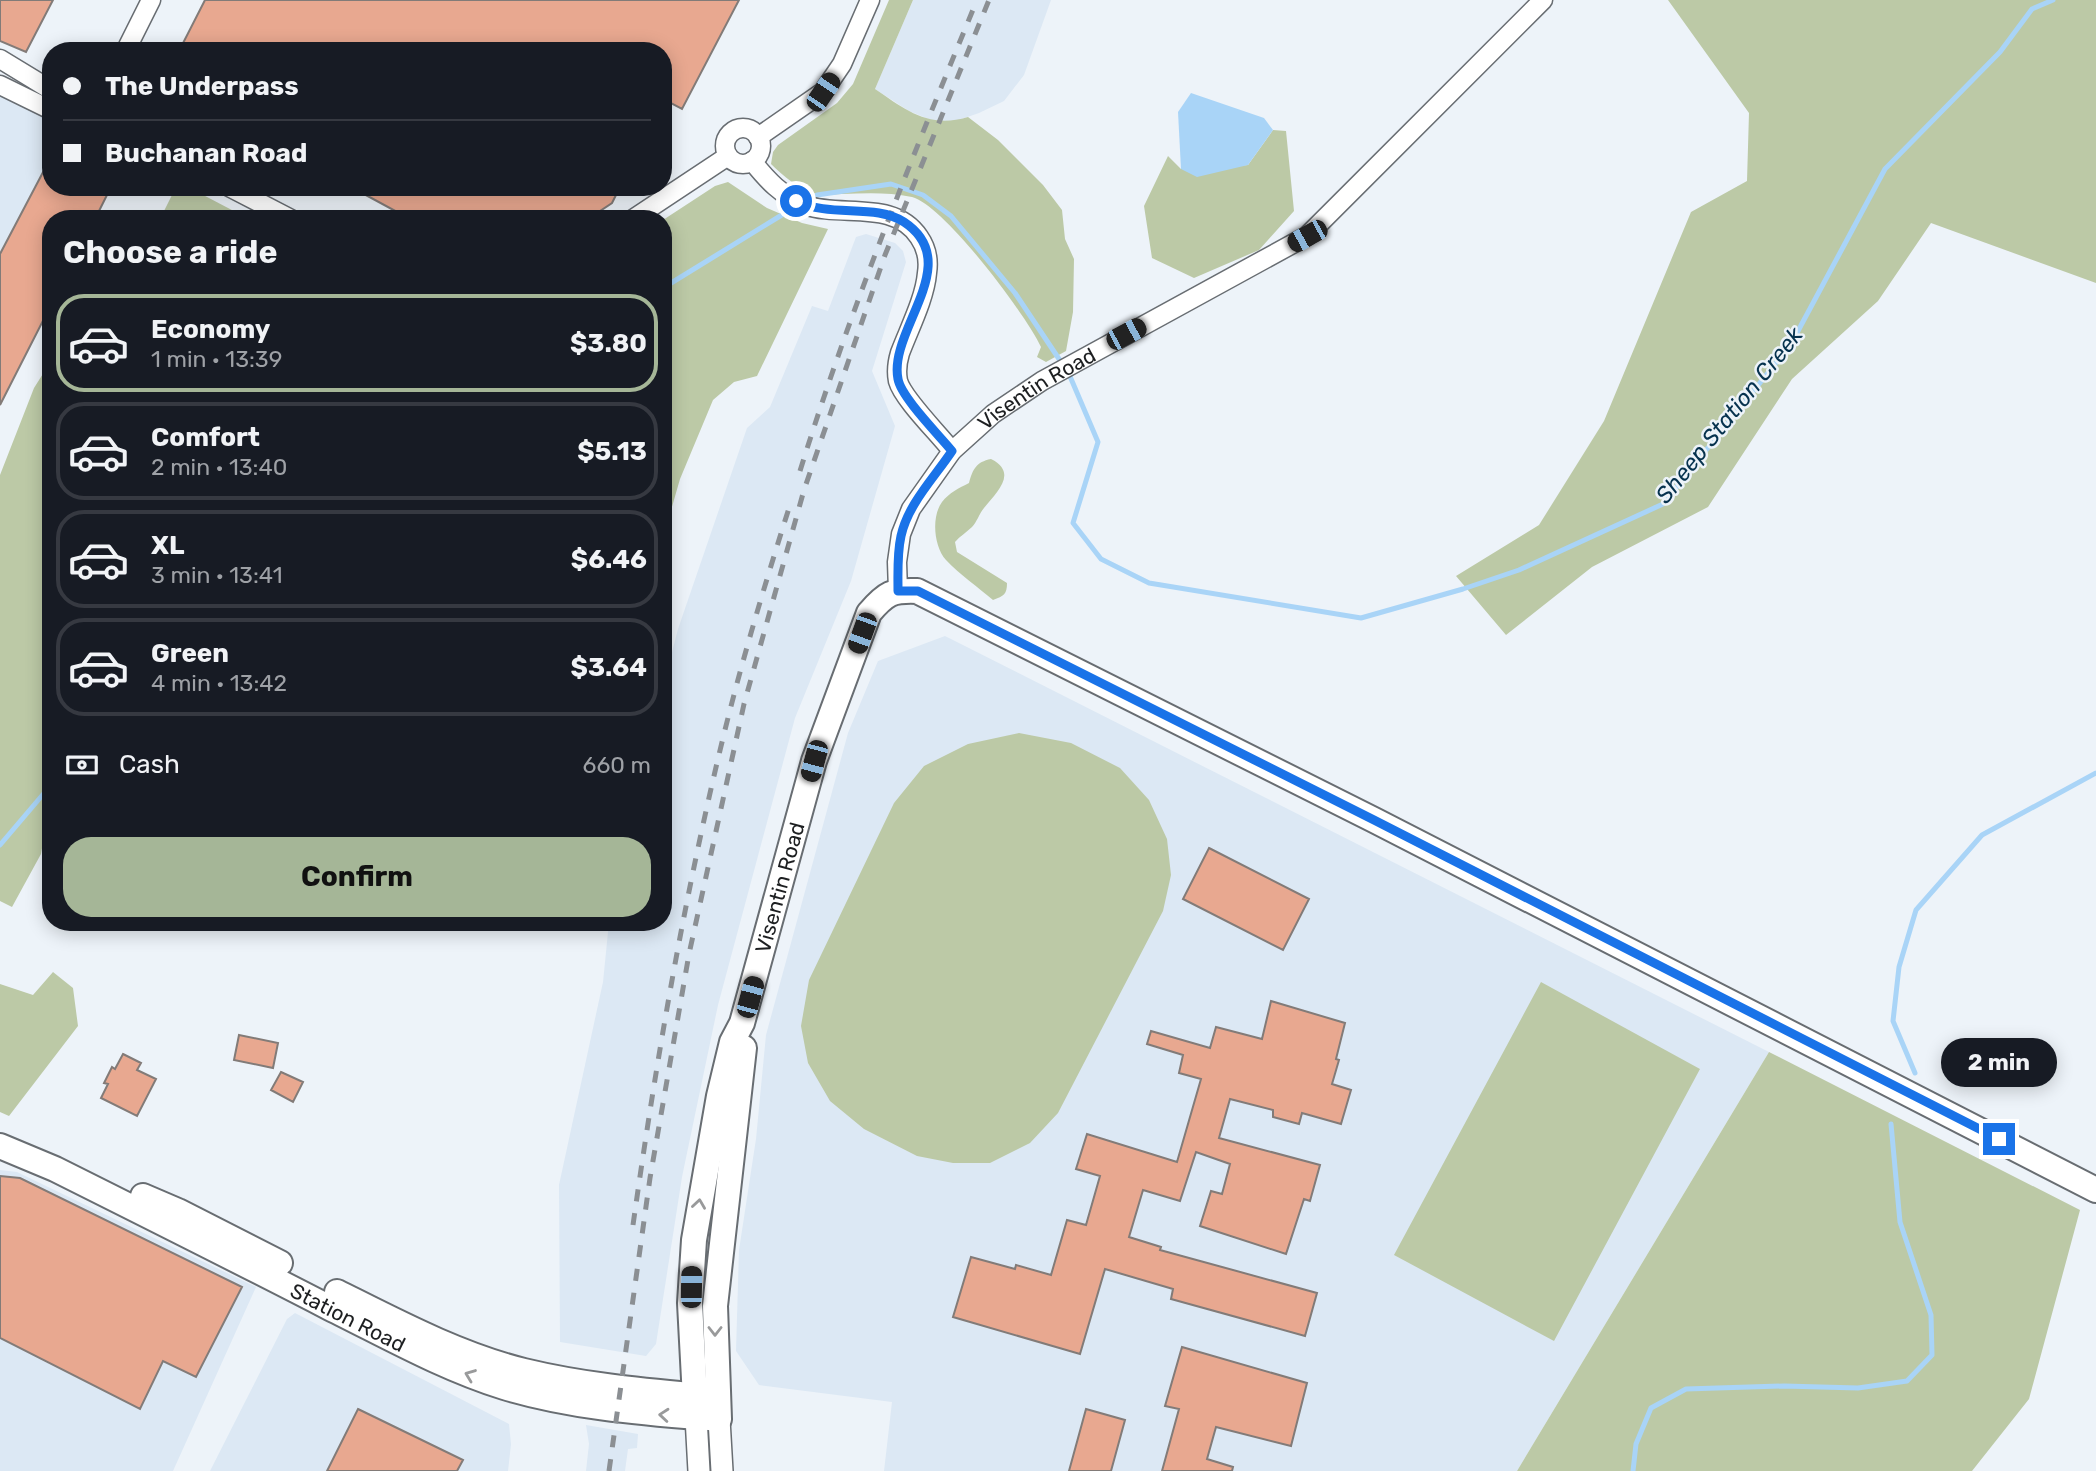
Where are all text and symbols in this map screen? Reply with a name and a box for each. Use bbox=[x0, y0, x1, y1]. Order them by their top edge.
car bbox=[803, 69, 844, 115]
text: The Underpass bbox=[105, 71, 299, 102]
text: Buchanan Road bbox=[105, 138, 307, 169]
route start bbox=[780, 185, 812, 217]
car bbox=[1284, 217, 1331, 255]
text: Choose a ride bbox=[63, 233, 277, 271]
icon: car bbox=[67, 312, 130, 375]
text: Economy bbox=[151, 314, 270, 345]
car bbox=[1103, 315, 1150, 353]
water label: Sheep Station Creek bbox=[1649, 320, 1809, 509]
text: $3.80 bbox=[570, 328, 647, 359]
street label: Visentin Road bbox=[972, 342, 1100, 435]
text: 1 min · 13:39 bbox=[151, 345, 282, 373]
icon: car bbox=[67, 420, 130, 483]
text: Comfort bbox=[151, 422, 260, 453]
text: $5.13 bbox=[577, 436, 647, 467]
text: 2 min · 13:40 bbox=[151, 453, 287, 481]
icon: car bbox=[67, 528, 130, 591]
text: XL bbox=[151, 530, 184, 561]
text: $6.46 bbox=[571, 544, 647, 575]
text: 3 min · 13:41 bbox=[151, 561, 283, 589]
car bbox=[845, 610, 880, 656]
icon: car bbox=[67, 636, 130, 699]
text: Green bbox=[151, 638, 229, 669]
text: $3.64 bbox=[571, 652, 647, 683]
text: 4 min · 13:42 bbox=[151, 669, 287, 697]
car bbox=[799, 738, 830, 784]
icon: cash bbox=[63, 746, 101, 784]
text: Cash bbox=[119, 749, 180, 780]
text: 660 m bbox=[583, 751, 651, 779]
street label: Visentin Road bbox=[749, 819, 809, 956]
button: Confirm bbox=[63, 837, 651, 917]
car bbox=[735, 974, 766, 1020]
callout: 2 min bbox=[1941, 1038, 2057, 1086]
text: 2 min bbox=[1968, 1048, 2030, 1076]
route end bbox=[1983, 1123, 2015, 1155]
one-way arrow bbox=[691, 1198, 706, 1210]
car bbox=[681, 1266, 702, 1308]
street label: Station Road bbox=[286, 1277, 410, 1357]
one-way arrow bbox=[707, 1326, 723, 1337]
one-way arrow bbox=[465, 1370, 477, 1384]
one-way arrow bbox=[658, 1408, 669, 1423]

